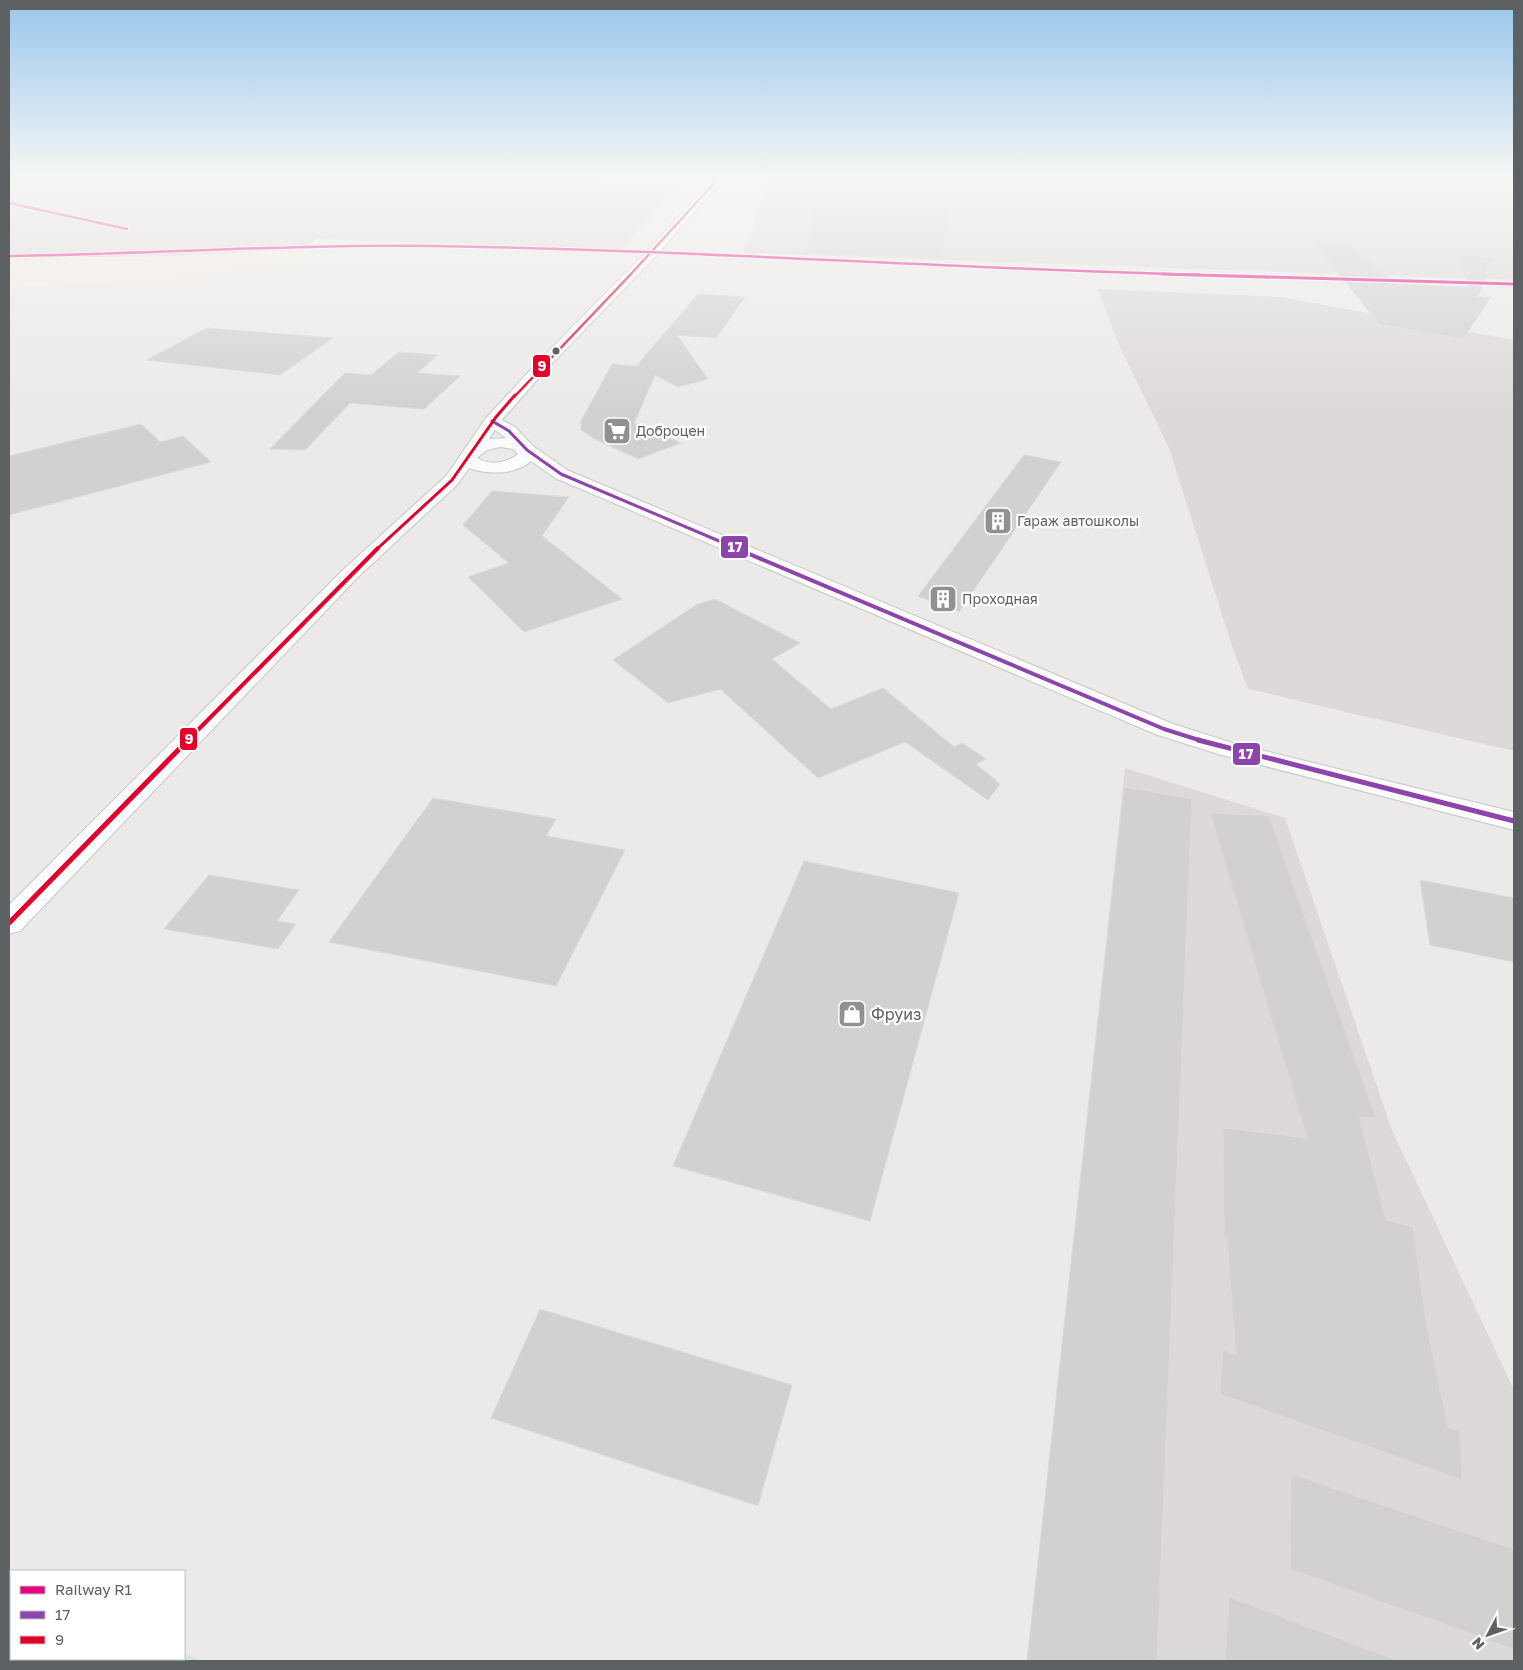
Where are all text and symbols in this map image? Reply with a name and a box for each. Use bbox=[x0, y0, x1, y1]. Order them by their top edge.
unlabelled marker bbox=[551, 346, 561, 356]
line badge: 9 bbox=[532, 354, 551, 378]
text: 9 bbox=[538, 357, 547, 374]
supermarket icon: Доброцен bbox=[602, 416, 632, 446]
place label: Доброцен bbox=[636, 422, 705, 439]
building icon: Гараж автошколы bbox=[983, 506, 1013, 536]
place label: Гараж автошколы bbox=[1017, 512, 1139, 529]
line badge: 17 bbox=[720, 535, 749, 559]
text: 17 bbox=[728, 538, 743, 555]
building icon: Проходная bbox=[928, 584, 958, 614]
place label: Проходная bbox=[962, 590, 1038, 607]
line badge: 9 bbox=[179, 727, 198, 751]
text: 9 bbox=[185, 730, 194, 747]
line badge: 17 bbox=[1232, 742, 1261, 766]
text: 17 bbox=[1239, 745, 1254, 762]
shop icon: Фруиз bbox=[837, 999, 867, 1029]
place label: Фруиз bbox=[871, 1004, 921, 1024]
legend bbox=[10, 1570, 185, 1660]
text: Railway R1 bbox=[55, 1580, 132, 1598]
text: 17 bbox=[55, 1605, 70, 1623]
north arrow bbox=[1463, 1610, 1513, 1660]
text: 9 bbox=[55, 1630, 64, 1648]
text: N bbox=[1468, 1634, 1488, 1653]

